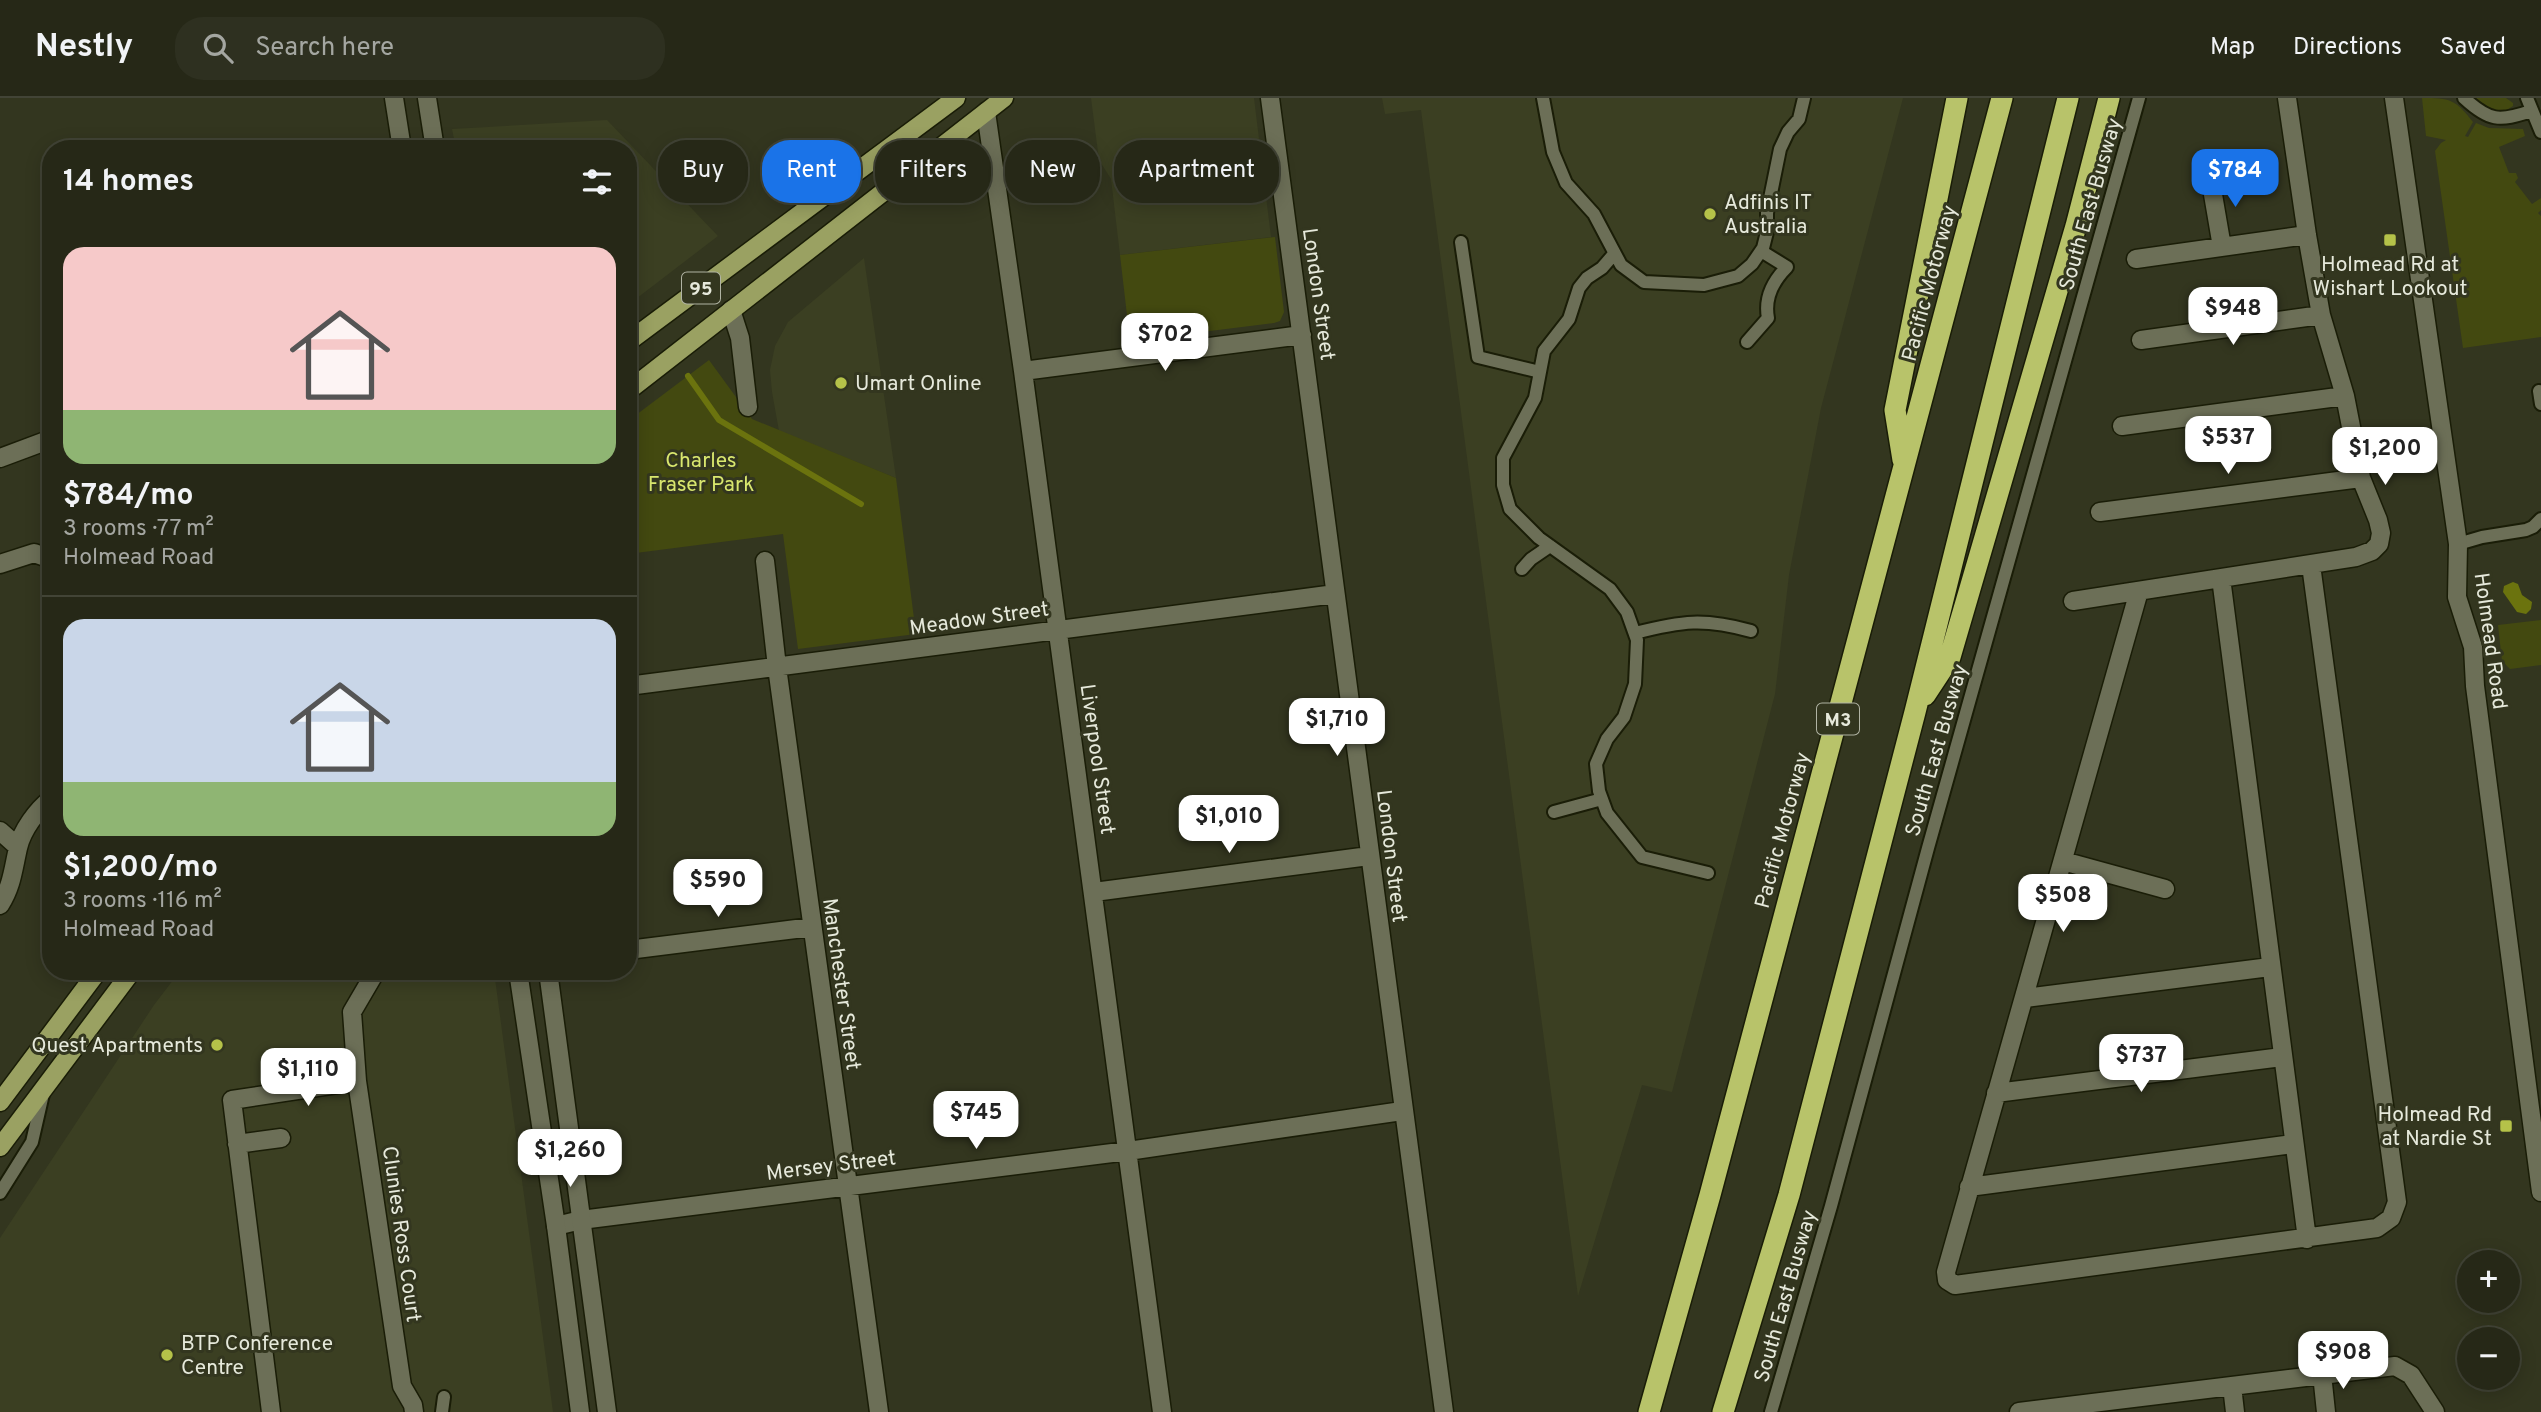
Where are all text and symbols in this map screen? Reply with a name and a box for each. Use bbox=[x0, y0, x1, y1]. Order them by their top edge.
search box bbox=[175, 17, 665, 80]
text: Nestly bbox=[35, 27, 133, 69]
icon: search bbox=[199, 29, 237, 67]
text: Search here bbox=[255, 32, 394, 65]
text: Map bbox=[2210, 33, 2255, 63]
text: Directions bbox=[2293, 33, 2402, 63]
text: Saved bbox=[2440, 33, 2506, 63]
street label: South East Busway bbox=[2054, 115, 2129, 294]
chip: Buy bbox=[658, 140, 748, 203]
chip: Rent bbox=[762, 140, 861, 203]
chip: Filters bbox=[875, 140, 991, 203]
chip: New bbox=[1005, 140, 1100, 203]
chip: Apartment bbox=[1114, 140, 1279, 203]
pin: $784 bbox=[2194, 150, 2276, 209]
text: $784 bbox=[2208, 157, 2262, 186]
icon: filters bbox=[578, 163, 616, 201]
text: 14 homes bbox=[63, 164, 194, 201]
place label: Adfinis IT Australia bbox=[1724, 190, 1812, 241]
street label: Pacific Motorway bbox=[1897, 202, 1964, 364]
marker: Adfinis IT Australia bbox=[1702, 206, 1718, 222]
street label: London Street bbox=[1295, 226, 1340, 362]
marker: Holmead Rd at Wishart Lookout bbox=[2382, 232, 2398, 248]
place label: Holmead Rd at Wishart Lookout bbox=[2313, 252, 2467, 303]
road number: 95 bbox=[682, 272, 720, 304]
pin: $948 bbox=[2192, 288, 2274, 347]
icon: home bbox=[277, 292, 403, 418]
text: $948 bbox=[2204, 295, 2262, 324]
pin: $702 bbox=[1124, 314, 1206, 373]
text: $702 bbox=[1137, 321, 1193, 350]
place label: Umart Online bbox=[855, 371, 982, 398]
marker: Umart Online bbox=[833, 375, 849, 391]
pin: $537 bbox=[2187, 416, 2269, 476]
text: $537 bbox=[2201, 424, 2255, 453]
pin: $1,200 bbox=[2328, 428, 2442, 487]
text: $1,200 bbox=[2348, 435, 2422, 464]
park label: Charles Fraser Park bbox=[648, 448, 754, 499]
text: $784/mo bbox=[63, 478, 194, 515]
text: 3 rooms · 77 m² bbox=[63, 515, 214, 544]
text: Holmead Road bbox=[63, 544, 214, 573]
street label: Holmead Road bbox=[2467, 571, 2512, 711]
street label: Meadow Street bbox=[908, 596, 1051, 643]
street label: South East Busway bbox=[1900, 661, 1975, 840]
icon: home bbox=[277, 664, 403, 790]
street label: Liverpool Street bbox=[1073, 682, 1120, 836]
pin: $1,710 bbox=[1280, 698, 1394, 758]
road number: M3 bbox=[1817, 704, 1859, 734]
text: $1,710 bbox=[1305, 706, 1369, 735]
street label: Pacific Motorway bbox=[1750, 749, 1817, 911]
street label: London Street bbox=[1369, 788, 1412, 924]
pin: $1,010 bbox=[1172, 796, 1286, 855]
text: $1,010 bbox=[1195, 803, 1263, 832]
text: $1,200/mo bbox=[63, 850, 218, 887]
pin: $590 bbox=[677, 860, 759, 919]
text: $590 bbox=[689, 867, 747, 896]
pin: $508 bbox=[2022, 874, 2104, 934]
text: $508 bbox=[2034, 882, 2092, 911]
text: 3 rooms · 116 m² bbox=[63, 887, 222, 916]
street label: Manchester Street bbox=[815, 897, 866, 1072]
text: Holmead Road bbox=[63, 916, 214, 945]
place label: Quest Apartments bbox=[31, 1033, 203, 1060]
pin: $737 bbox=[2100, 1034, 2182, 1094]
marker: Quest Apartments bbox=[209, 1037, 225, 1053]
text: $737 bbox=[2115, 1042, 2167, 1071]
pin: $1,110 bbox=[251, 1048, 365, 1108]
text: $1,110 bbox=[277, 1056, 339, 1085]
pin: $745 bbox=[935, 1091, 1017, 1151]
text: $745 bbox=[949, 1099, 1003, 1128]
place label: Holmead Rd at Nardie St bbox=[2377, 1102, 2492, 1153]
marker: Holmead Rd at Nardie St bbox=[2498, 1118, 2514, 1134]
pin: $1,260 bbox=[513, 1130, 627, 1189]
text: $1,260 bbox=[534, 1137, 606, 1166]
street label: Clunies Ross Court bbox=[375, 1144, 426, 1324]
street label: Mersey Street bbox=[765, 1145, 898, 1188]
street label: South East Busway bbox=[1749, 1207, 1824, 1386]
map controls bbox=[2457, 1250, 2520, 1390]
button: + bbox=[2457, 1250, 2520, 1313]
button: − bbox=[2457, 1327, 2520, 1390]
place label: BTP Conference Centre bbox=[181, 1331, 333, 1382]
pin: $908 bbox=[2302, 1332, 2384, 1391]
text: $908 bbox=[2314, 1339, 2372, 1368]
marker: BTP Conference Centre bbox=[159, 1347, 175, 1363]

